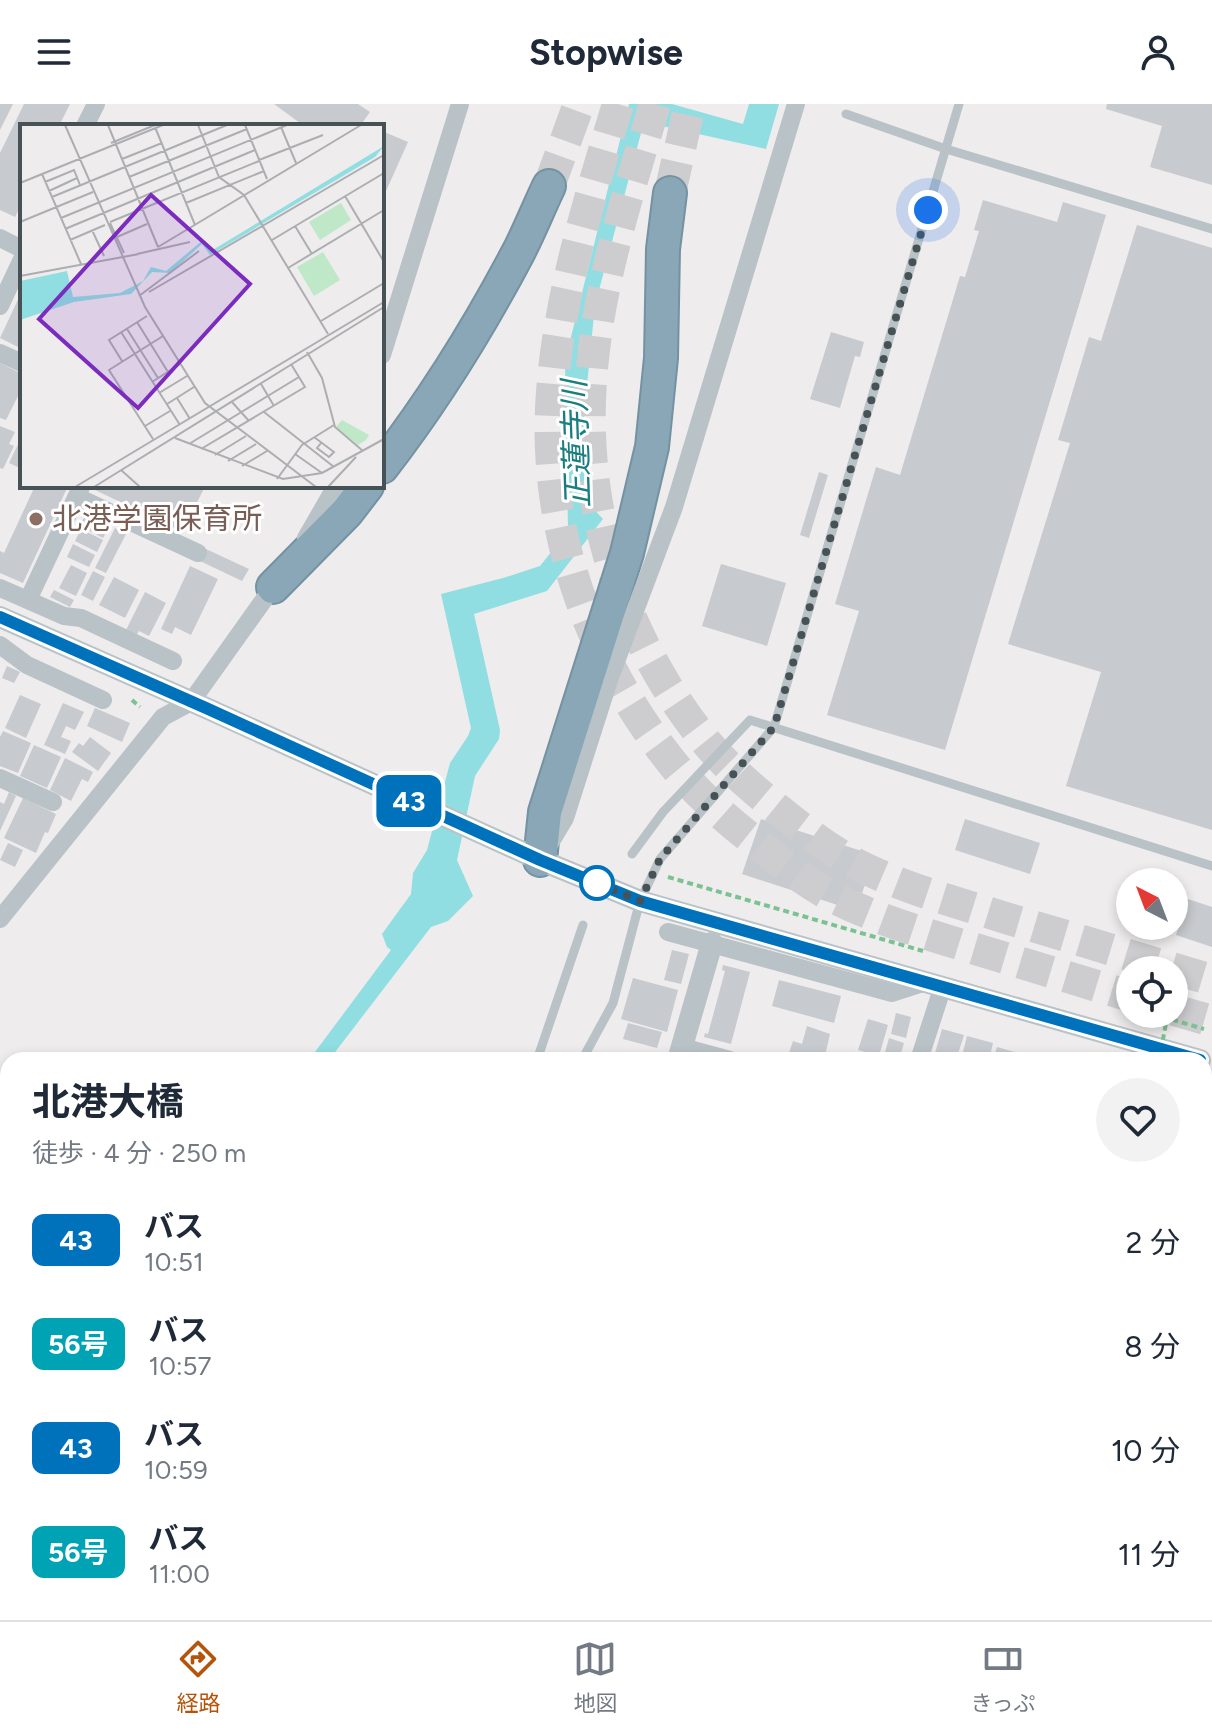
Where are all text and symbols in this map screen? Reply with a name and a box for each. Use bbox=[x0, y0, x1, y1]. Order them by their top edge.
icon: menu bbox=[32, 30, 76, 74]
icon: person bbox=[1136, 30, 1180, 74]
text: Stopwise bbox=[529, 31, 683, 74]
inset map bbox=[20, 124, 384, 488]
your location bbox=[908, 190, 948, 230]
water label: 正蓮寺川 bbox=[555, 376, 597, 509]
place label: 北港学園保育所 bbox=[52, 500, 262, 537]
marker: 北港学園保育所 bbox=[27, 510, 45, 528]
line badge: 43 bbox=[373, 775, 445, 827]
text: 43 bbox=[392, 784, 426, 818]
unlabelled marker bbox=[580, 866, 614, 900]
north arrow bbox=[1116, 868, 1188, 940]
map controls bbox=[1116, 868, 1188, 1028]
button: locate bbox=[1116, 956, 1188, 1028]
button: heart bbox=[1096, 1078, 1180, 1162]
text: 北港大橋 bbox=[32, 1079, 184, 1125]
text: 徒歩 · 4 分 · 250 m bbox=[32, 1137, 246, 1169]
text: バス bbox=[144, 1208, 204, 1245]
text: 43 bbox=[59, 1223, 93, 1257]
text: 2 分 bbox=[1126, 1224, 1180, 1261]
text: 10:51 bbox=[144, 1246, 204, 1278]
text: バス bbox=[149, 1312, 209, 1349]
text: 56号 bbox=[48, 1327, 109, 1361]
text: 8 分 bbox=[1124, 1328, 1180, 1365]
text: 10:57 bbox=[149, 1350, 211, 1382]
text: バス bbox=[144, 1416, 204, 1453]
text: 43 bbox=[59, 1431, 93, 1465]
text: 10 分 bbox=[1111, 1432, 1180, 1469]
text: 10:59 bbox=[144, 1454, 208, 1486]
text: バス bbox=[149, 1520, 209, 1557]
text: 56号 bbox=[48, 1535, 109, 1569]
text: 11 分 bbox=[1118, 1536, 1180, 1573]
text: 11:00 bbox=[149, 1558, 210, 1590]
tab: 経路 bbox=[176, 1637, 220, 1717]
tab: 地図 bbox=[573, 1637, 617, 1717]
tab: きっぷ bbox=[970, 1637, 1036, 1717]

